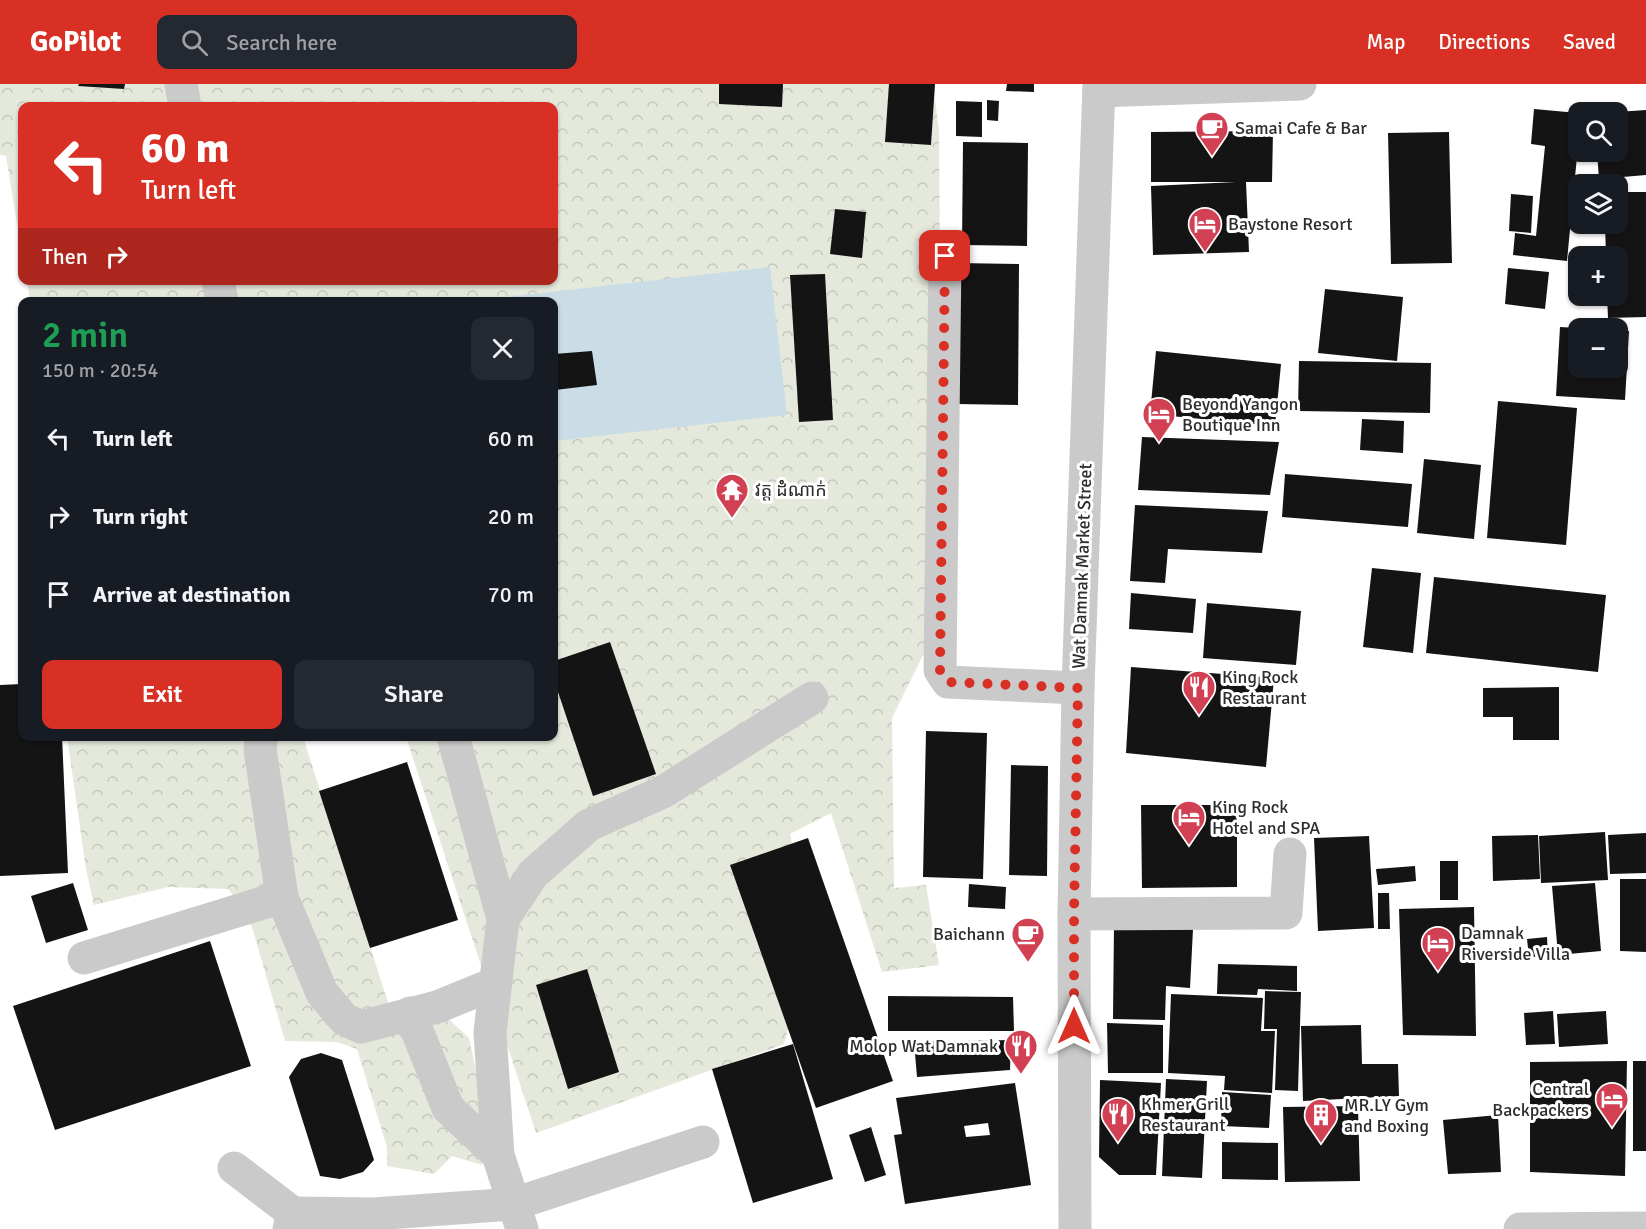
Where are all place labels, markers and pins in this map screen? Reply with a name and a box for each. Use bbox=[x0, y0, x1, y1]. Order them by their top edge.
cafe icon: Samai Cafe & Bar bbox=[1194, 110, 1230, 157]
place label: Samai Cafe & Bar bbox=[1235, 117, 1367, 139]
hotel icon: Baystone Resort bbox=[1187, 206, 1223, 253]
place label: Baystone Resort bbox=[1228, 213, 1352, 235]
pin bbox=[919, 230, 970, 281]
place label: Beyond Yangon Boutique Inn bbox=[1182, 393, 1298, 436]
hotel icon: Beyond Yangon Boutique Inn bbox=[1141, 396, 1177, 443]
temple icon: វត្ត ដំំណាក់ bbox=[714, 472, 750, 519]
place label: វត្ត ដំំណាក់ bbox=[755, 479, 827, 501]
place label: King Rock Restaurant bbox=[1222, 666, 1306, 709]
restaurant icon: King Rock Restaurant bbox=[1181, 669, 1217, 716]
place label: King Rock Hotel and SPA bbox=[1212, 796, 1320, 839]
hotel icon: King Rock Hotel and SPA bbox=[1171, 799, 1207, 846]
cafe icon: Baichann bbox=[1010, 916, 1046, 963]
place label: Damnak Riverside Villa bbox=[1461, 922, 1570, 965]
place label: Baichann bbox=[933, 923, 1005, 945]
hotel icon: Damnak Riverside Villa bbox=[1420, 925, 1456, 972]
restaurant icon: Molop Wat Damnak bbox=[1003, 1028, 1039, 1075]
place label: Molop Wat Damnak bbox=[849, 1035, 998, 1057]
place label: Central Backpackers bbox=[1492, 1078, 1589, 1121]
hotel icon: Central Backpackers bbox=[1594, 1081, 1630, 1128]
place label: Khmer Grill Restaurant bbox=[1141, 1093, 1229, 1136]
place label: MR.LY Gym and Boxing bbox=[1344, 1094, 1429, 1137]
restaurant icon: Khmer Grill Restaurant bbox=[1100, 1096, 1136, 1143]
building icon: MR.LY Gym and Boxing bbox=[1303, 1097, 1339, 1144]

